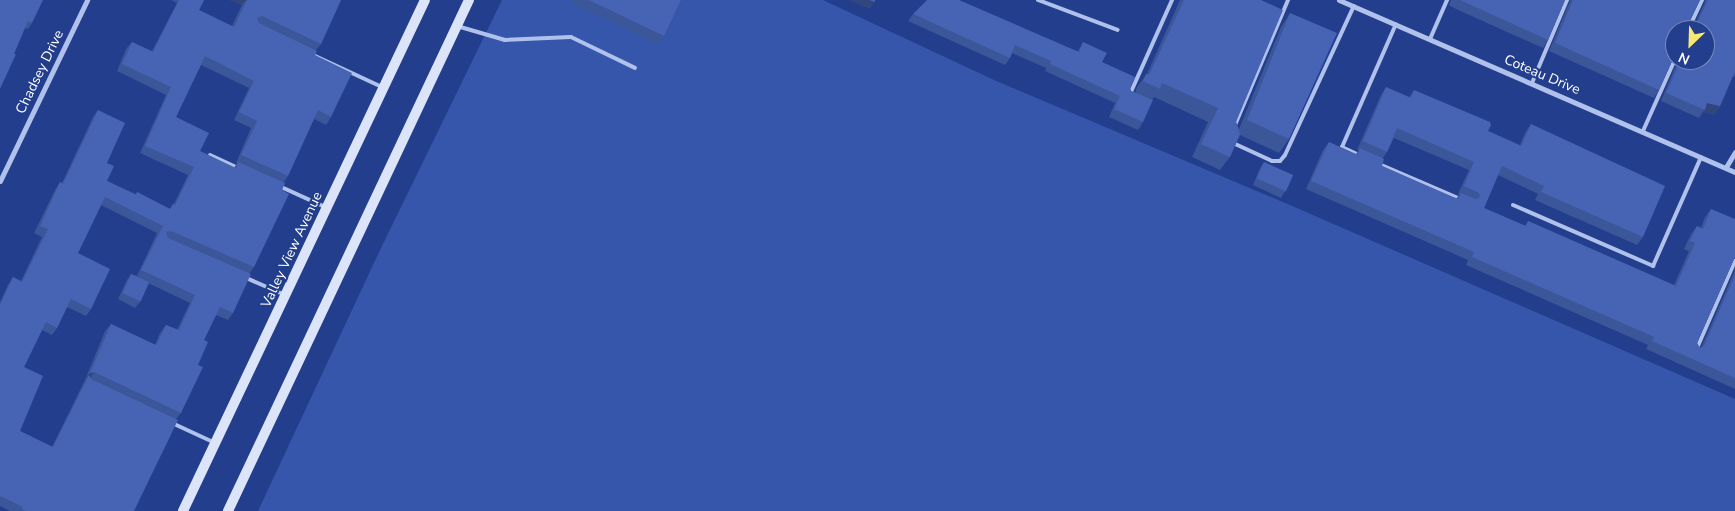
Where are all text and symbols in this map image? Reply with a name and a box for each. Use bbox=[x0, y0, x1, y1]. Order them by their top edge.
north arrow bbox=[1665, 20, 1715, 70]
street label: Chadsey Drive bbox=[12, 27, 68, 117]
text: N bbox=[1675, 47, 1693, 69]
street label: Coteau Drive bbox=[1501, 51, 1583, 99]
street label: Valley View Avenue bbox=[258, 189, 326, 311]

